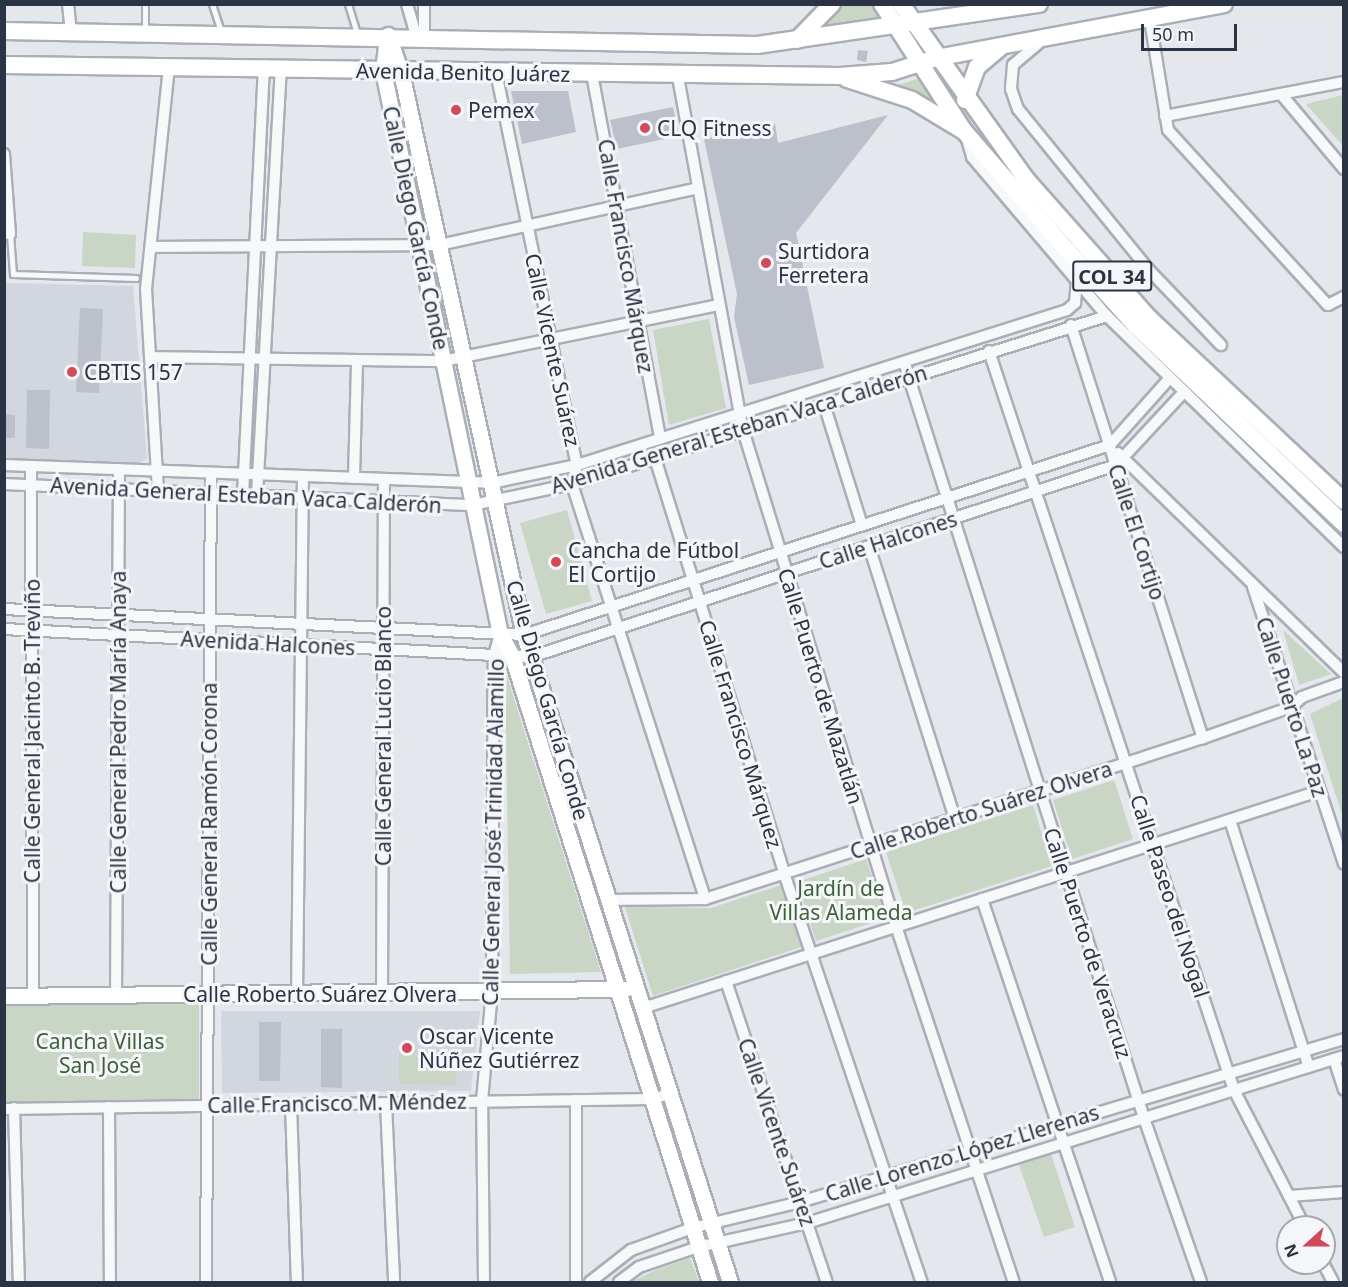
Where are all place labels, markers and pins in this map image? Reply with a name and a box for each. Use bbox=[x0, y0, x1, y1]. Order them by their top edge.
place label: Pemex bbox=[468, 97, 535, 123]
marker: Pemex bbox=[449, 103, 463, 117]
place label: CLQ Fitness bbox=[657, 115, 772, 141]
marker: CLQ Fitness bbox=[638, 121, 652, 135]
place label: Surtidora Ferretera bbox=[778, 238, 870, 288]
marker: Surtidora Ferretera bbox=[759, 256, 773, 270]
place label: CBTIS 157 bbox=[84, 359, 183, 385]
marker: CBTIS 157 bbox=[65, 365, 79, 379]
place label: Cancha de Fútbol El Cortijo bbox=[568, 537, 739, 587]
marker: Cancha de Fútbol El Cortijo bbox=[549, 555, 563, 569]
place label: Oscar Vicente Núñez Gutiérrez bbox=[419, 1023, 579, 1073]
marker: Oscar Vicente Núñez Gutiérrez bbox=[400, 1041, 414, 1055]

